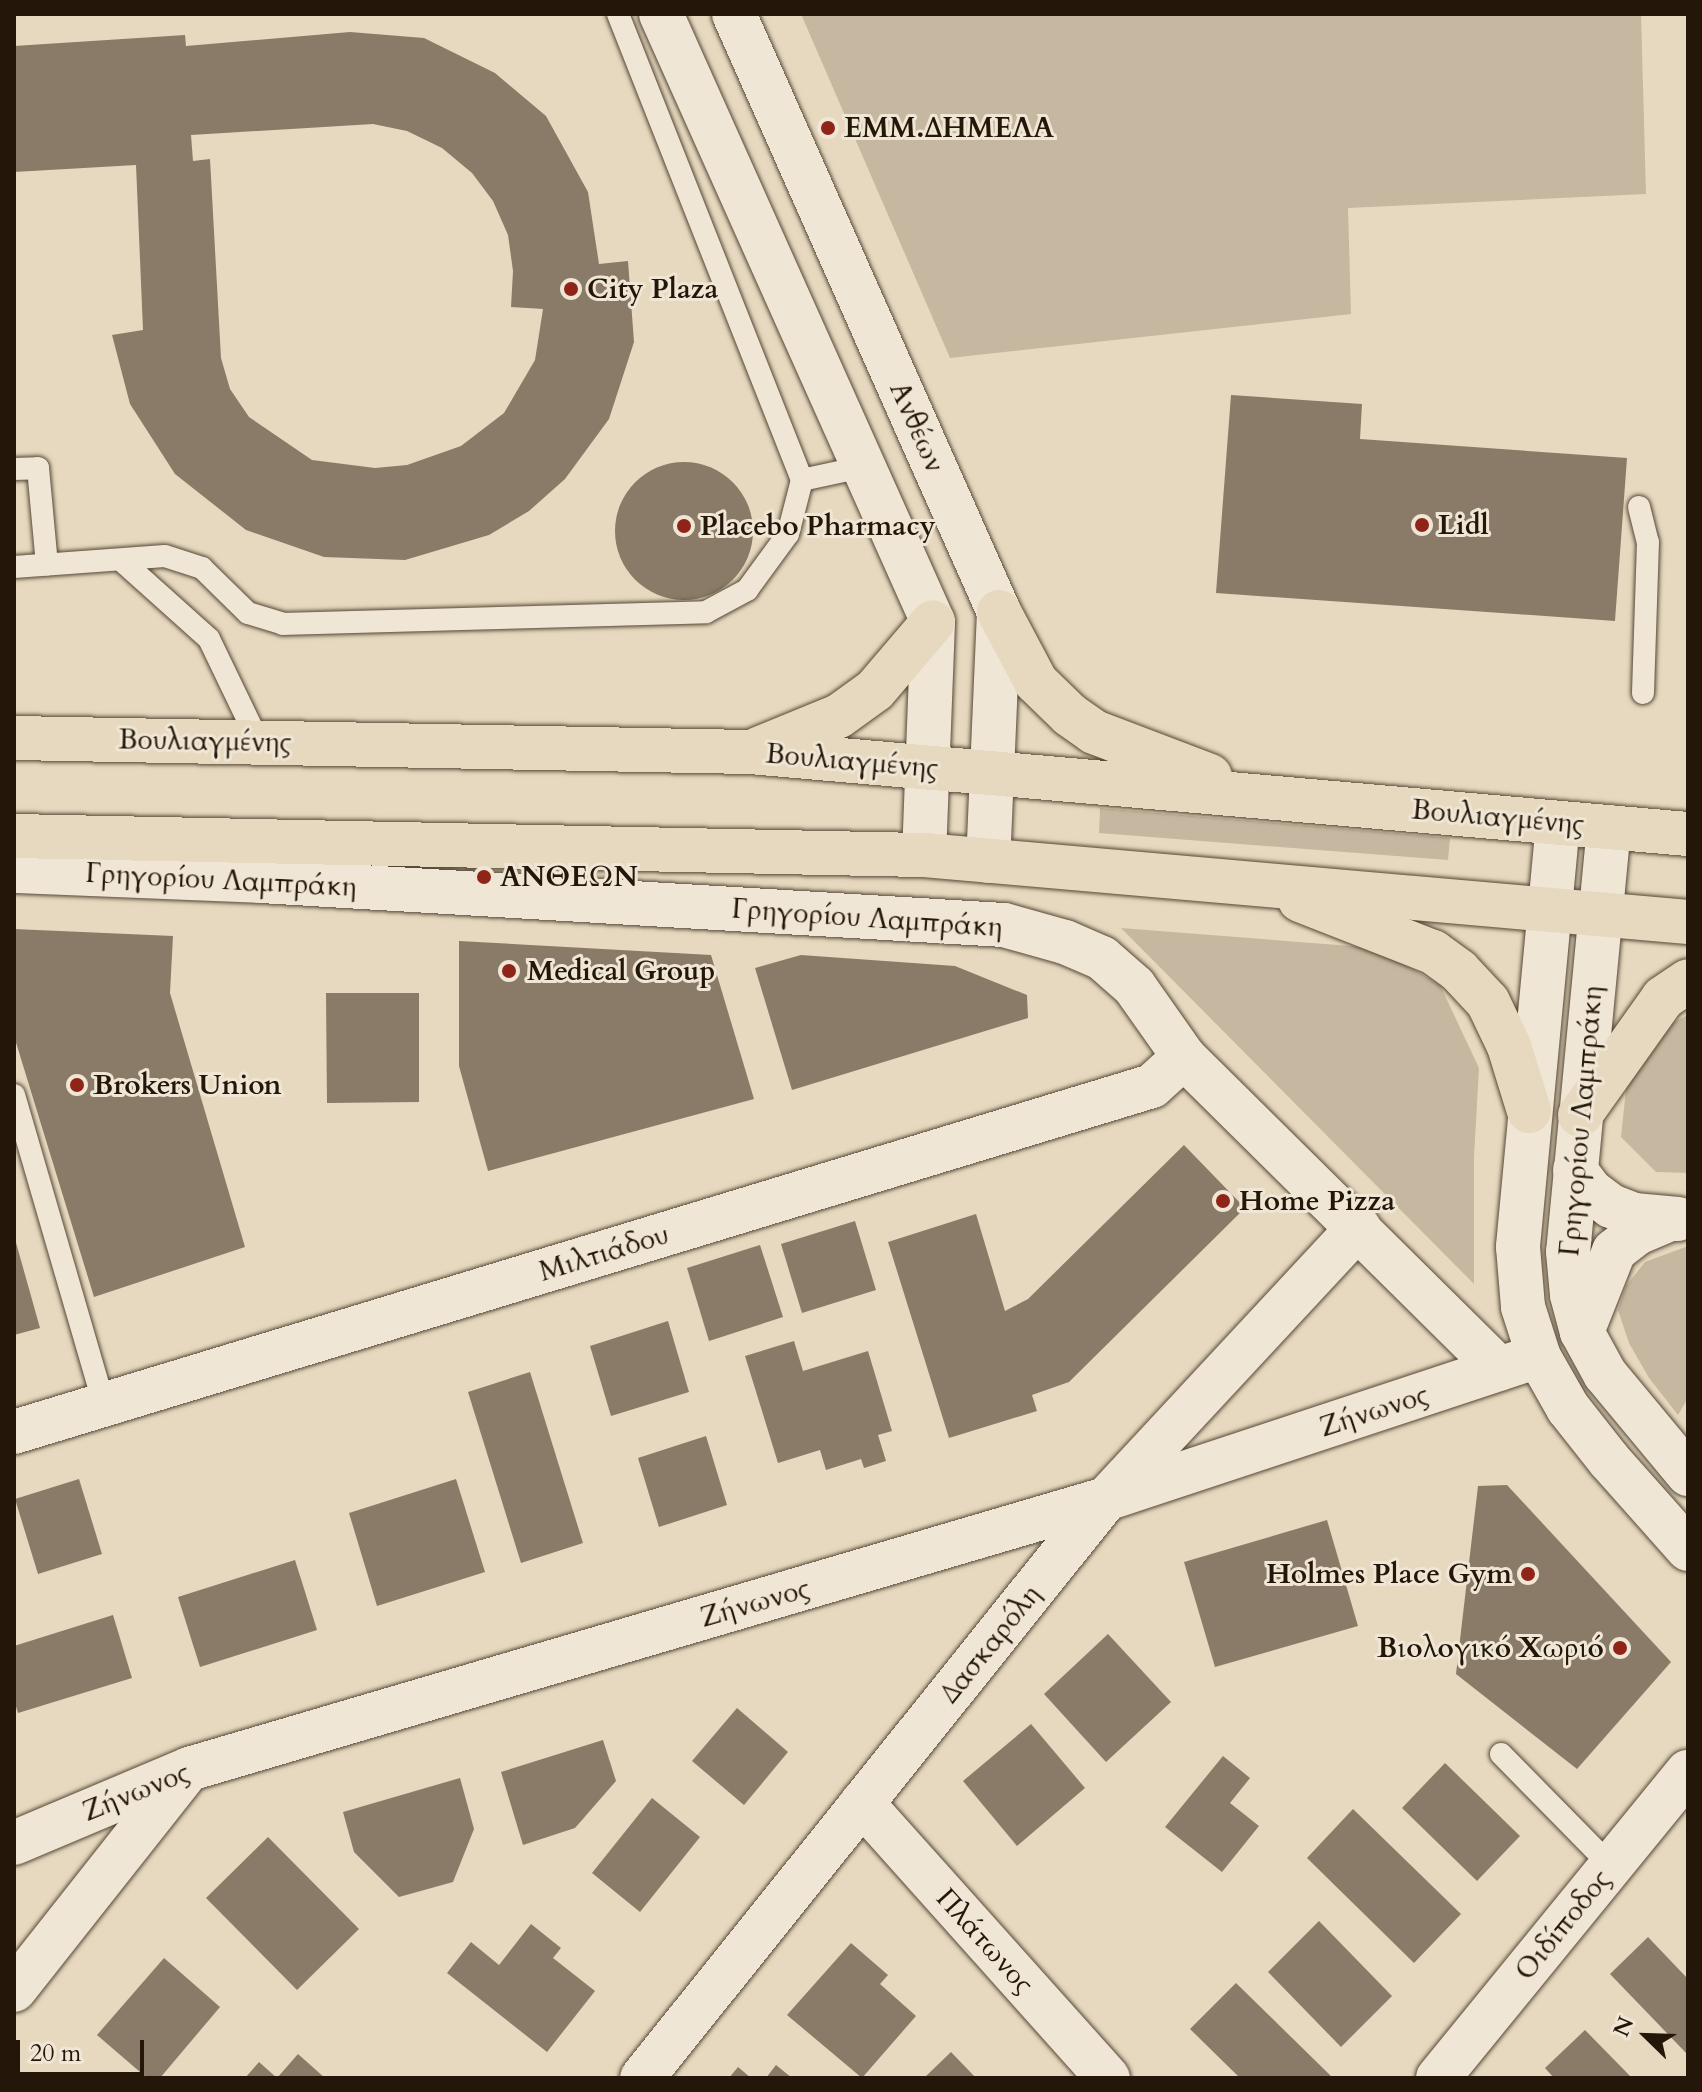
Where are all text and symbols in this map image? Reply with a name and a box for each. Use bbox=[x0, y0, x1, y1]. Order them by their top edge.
place label: ΕΜΜ.ΔΗΜΕΛΑ bbox=[844, 111, 1054, 145]
marker: ΕΜΜ.ΔΗΜΕΛΑ bbox=[819, 119, 837, 137]
place label: City Plaza bbox=[587, 272, 718, 306]
marker: City Plaza bbox=[562, 280, 580, 298]
street label: Ανθέων bbox=[882, 377, 952, 477]
place label: Lidl bbox=[1438, 508, 1489, 542]
place label: Placebo Pharmacy bbox=[700, 509, 936, 543]
marker: Lidl bbox=[1413, 516, 1431, 534]
marker: Placebo Pharmacy bbox=[675, 517, 693, 535]
street label: Βουλιαγμένης bbox=[118, 723, 292, 759]
street label: Βουλιαγμένης bbox=[764, 737, 940, 785]
street label: Βουλιαγμένης bbox=[1410, 793, 1586, 841]
street label: Γρηγορίου Λαμπράκη bbox=[85, 856, 357, 904]
place label: ΑΝΘΕΩΝ bbox=[500, 860, 638, 894]
marker: ΑΝΘΕΩΝ bbox=[475, 868, 493, 886]
street label: Γρηγορίου Λαμπράκη bbox=[730, 892, 1004, 944]
place label: Medical Group bbox=[527, 954, 715, 988]
marker: Medical Group bbox=[498, 960, 520, 982]
street label: Γρηγορίου Λαμπράκη bbox=[1552, 984, 1610, 1258]
place label: Brokers Union bbox=[93, 1068, 281, 1102]
marker: Brokers Union bbox=[68, 1076, 86, 1094]
place label: Home Pizza bbox=[1239, 1184, 1395, 1218]
marker: Home Pizza bbox=[1214, 1192, 1232, 1210]
street label: Μιλτιάδου bbox=[535, 1217, 673, 1289]
street label: Ζήνωνος bbox=[1315, 1378, 1433, 1444]
place label: Holmes Place Gym bbox=[1266, 1557, 1512, 1591]
marker: Holmes Place Gym bbox=[1519, 1565, 1537, 1583]
street label: Ζήνωνος bbox=[696, 1571, 814, 1635]
street label: Δασκαρόλη bbox=[932, 1578, 1048, 1710]
place label: Βιολογικό Χωριό bbox=[1377, 1631, 1604, 1665]
marker: Βιολογικό Χωριό bbox=[1611, 1639, 1629, 1657]
street label: Ζήνωνος bbox=[78, 1755, 194, 1829]
street label: Οιδίποδος bbox=[1508, 1863, 1618, 1987]
street label: Πλάτωνος bbox=[929, 1882, 1041, 2000]
north arrow bbox=[1606, 1996, 1686, 2076]
text: N bbox=[1606, 2012, 1641, 2041]
scale bar bbox=[20, 2024, 148, 2074]
text: 20 m bbox=[30, 2037, 81, 2070]

